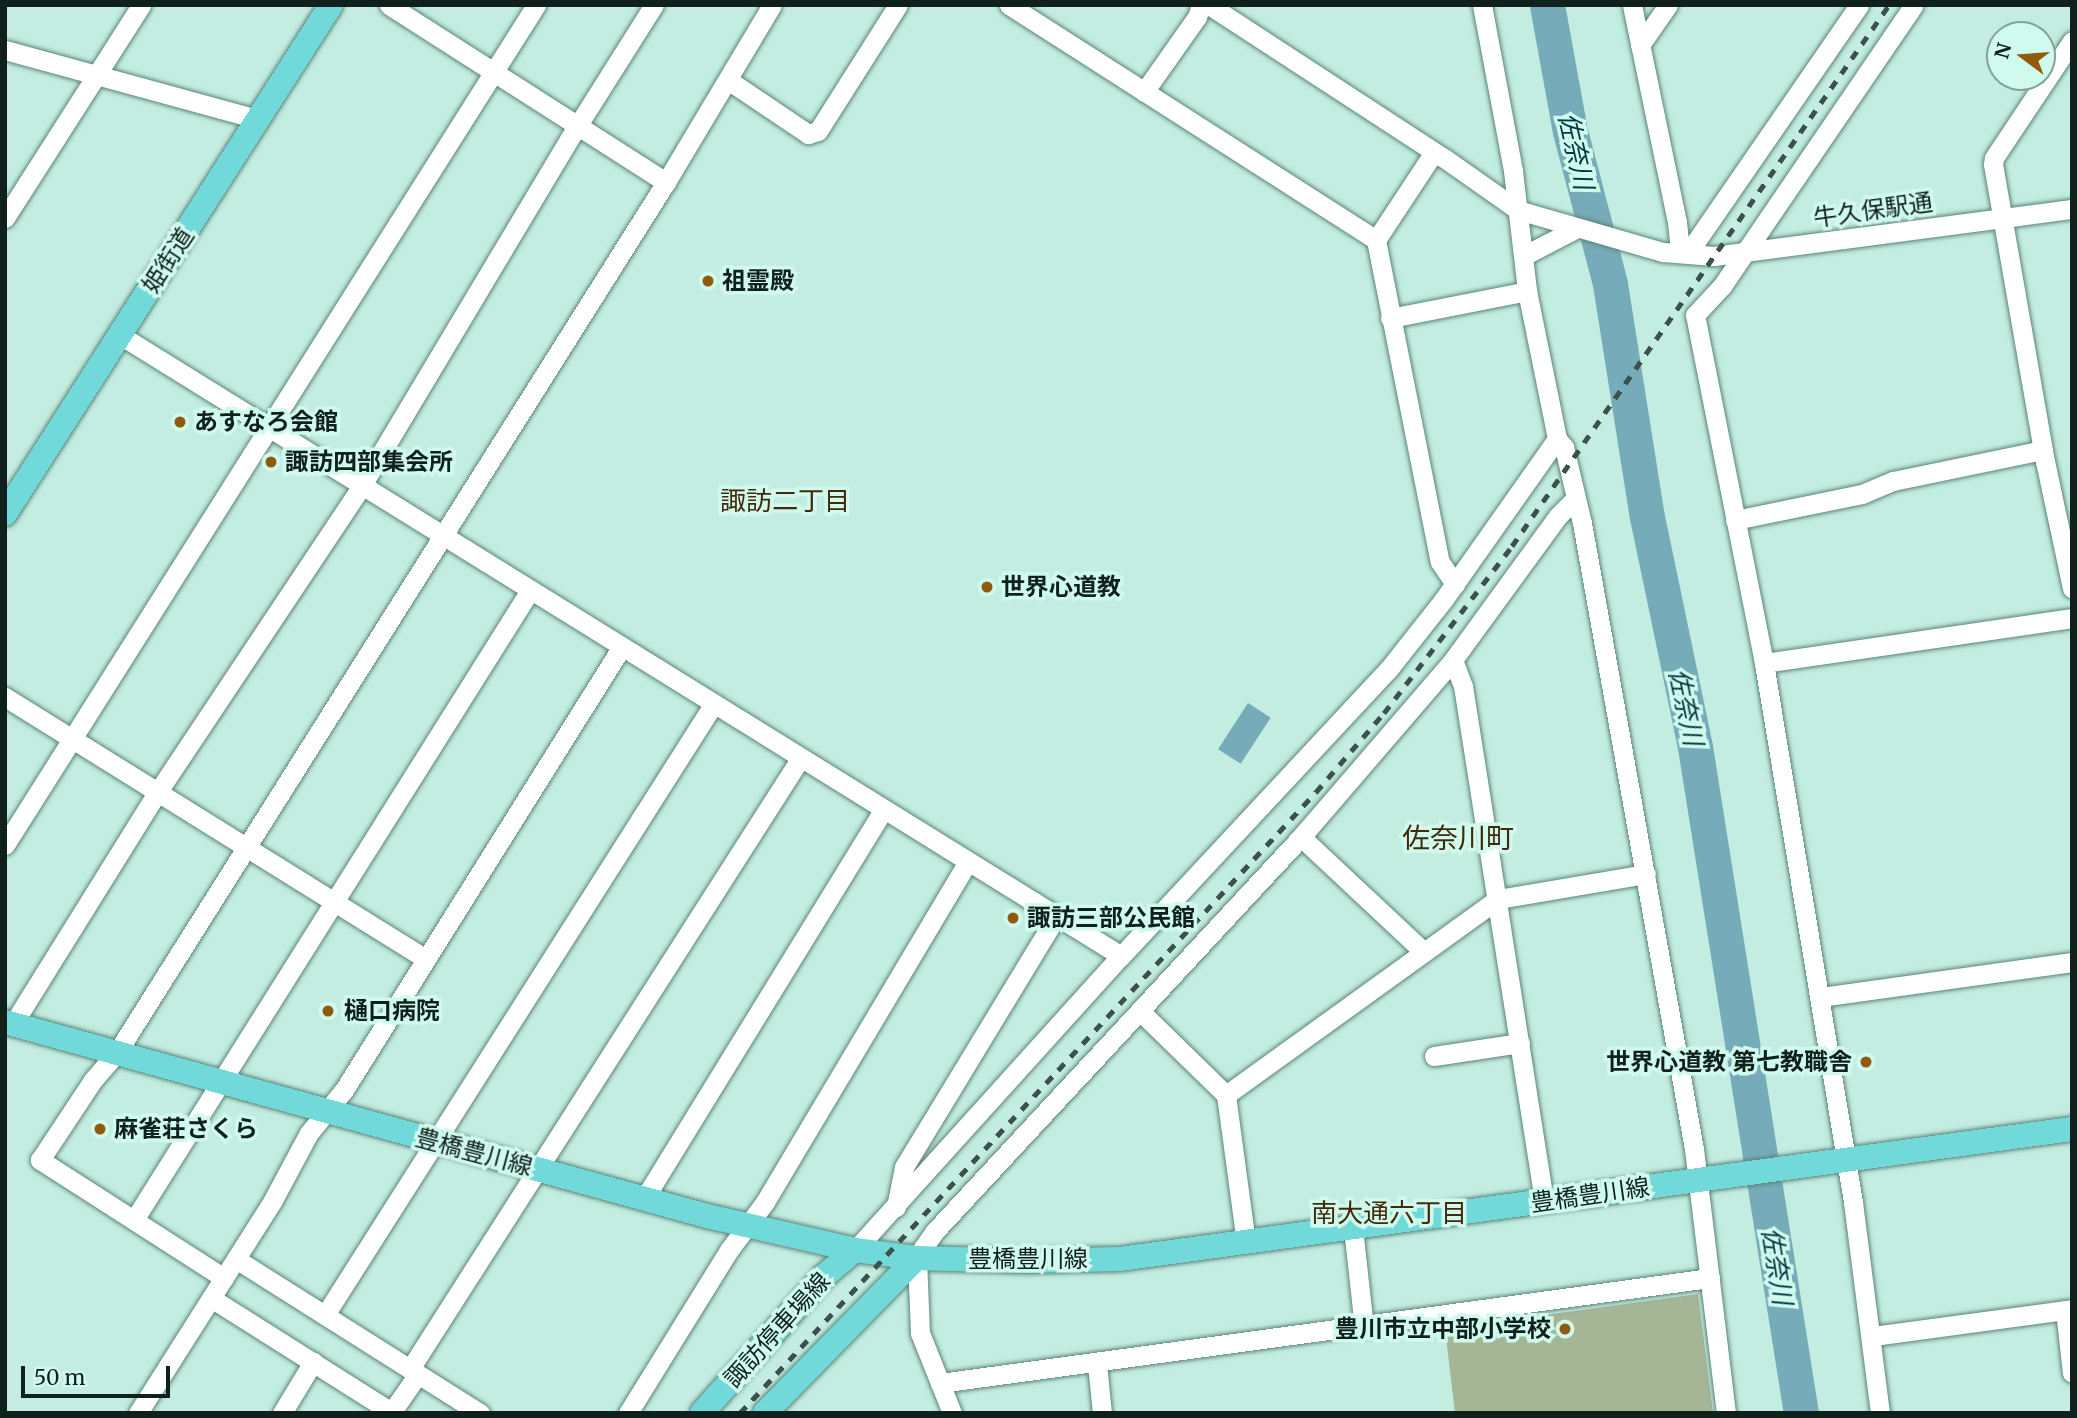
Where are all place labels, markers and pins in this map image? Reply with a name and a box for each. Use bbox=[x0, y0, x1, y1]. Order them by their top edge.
place label: 祖霊殿 bbox=[722, 267, 794, 295]
marker: 祖霊殿 bbox=[700, 273, 716, 289]
place label: あすなろ会館 bbox=[194, 408, 338, 436]
marker: あすなろ会館 bbox=[172, 414, 188, 430]
place label: 諏訪四部集会所 bbox=[285, 448, 453, 476]
marker: 諏訪四部集会所 bbox=[263, 454, 279, 470]
place label: 世界心道教 bbox=[1001, 573, 1121, 601]
marker: 世界心道教 bbox=[979, 579, 995, 595]
place label: 諏訪三部公民館 bbox=[1027, 904, 1195, 932]
marker: 諏訪三部公民館 bbox=[1005, 910, 1021, 926]
place label: 樋口病院 bbox=[344, 997, 440, 1025]
marker: 樋口病院 bbox=[318, 1001, 338, 1021]
place label: 世界心道教 第七教職舎 bbox=[1606, 1048, 1852, 1076]
marker: 世界心道教 第七教職舎 bbox=[1858, 1054, 1874, 1070]
place label: 麻雀荘さくら bbox=[114, 1115, 258, 1143]
marker: 麻雀荘さくら bbox=[92, 1121, 108, 1137]
place label: 豊川市立中部小学校 bbox=[1335, 1315, 1551, 1343]
marker: 豊川市立中部小学校 bbox=[1557, 1321, 1573, 1337]

